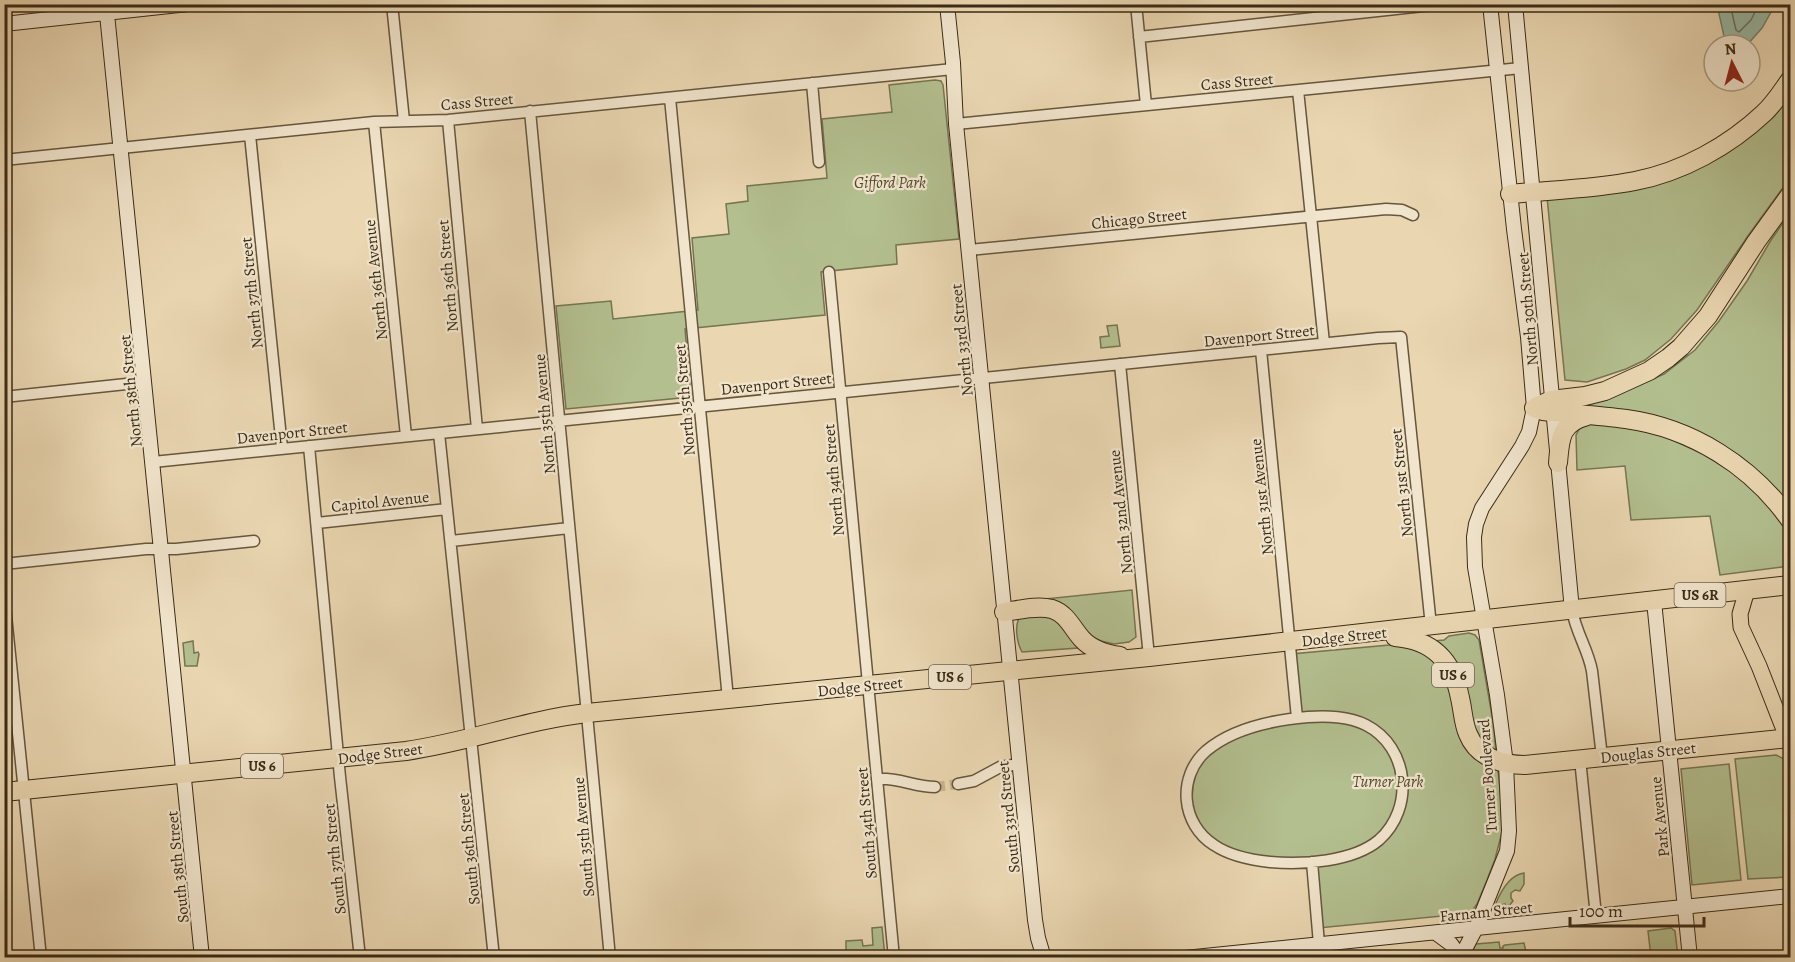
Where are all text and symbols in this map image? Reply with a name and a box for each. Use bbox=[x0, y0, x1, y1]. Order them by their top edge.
north arrow bbox=[1702, 33, 1762, 93]
text: N bbox=[1724, 37, 1738, 61]
street label: Cass Street bbox=[1200, 68, 1274, 96]
street label: Cass Street bbox=[440, 88, 514, 116]
park label: Gifford Park bbox=[854, 172, 926, 194]
street label: Chicago Street bbox=[1090, 203, 1188, 235]
street label: North 36th Avenue bbox=[359, 219, 393, 341]
street label: North 36th Street bbox=[432, 219, 464, 333]
street label: North 37th Street bbox=[235, 236, 269, 350]
street label: North 30th Street bbox=[1512, 251, 1544, 367]
street label: North 33rd Street bbox=[945, 283, 979, 397]
street label: Davenport Street bbox=[1202, 319, 1316, 353]
street label: North 38th Street bbox=[114, 334, 148, 448]
street label: North 35th Street bbox=[669, 343, 701, 457]
street label: North 35th Avenue bbox=[529, 353, 561, 475]
street label: Davenport Street bbox=[719, 367, 833, 401]
street label: Davenport Street bbox=[235, 416, 349, 450]
street label: North 34th Street bbox=[818, 423, 850, 537]
street label: North 31st Street bbox=[1385, 428, 1419, 538]
street label: North 31st Avenue bbox=[1245, 438, 1279, 556]
street label: North 32nd Avenue bbox=[1104, 449, 1138, 575]
street label: Capitol Avenue bbox=[330, 486, 430, 518]
road number: US 6R bbox=[1674, 583, 1726, 607]
street label: Dodge Street bbox=[1300, 622, 1388, 652]
road number: US 6 bbox=[1432, 663, 1474, 687]
road number: US 6 bbox=[929, 665, 971, 689]
street label: Dodge Street bbox=[816, 672, 904, 702]
street label: Turner Boulevard bbox=[1473, 718, 1503, 834]
street label: Douglas Street bbox=[1599, 737, 1697, 769]
street label: Dodge Street bbox=[336, 738, 424, 770]
road number: US 6 bbox=[241, 754, 283, 778]
street label: South 33rd Street bbox=[992, 760, 1026, 874]
street label: South 34th Street bbox=[851, 766, 883, 880]
park label: Turner Park bbox=[1353, 771, 1423, 793]
street label: South 35th Avenue bbox=[568, 776, 600, 898]
street label: Park Avenue bbox=[1645, 776, 1675, 858]
street label: South 36th Street bbox=[452, 792, 486, 906]
street label: South 37th Street bbox=[318, 802, 352, 915]
street label: South 38th Street bbox=[161, 810, 195, 924]
scale bar bbox=[1570, 890, 1704, 928]
street label: Farnam Street bbox=[1439, 896, 1534, 928]
text: 100 m bbox=[1579, 899, 1623, 923]

